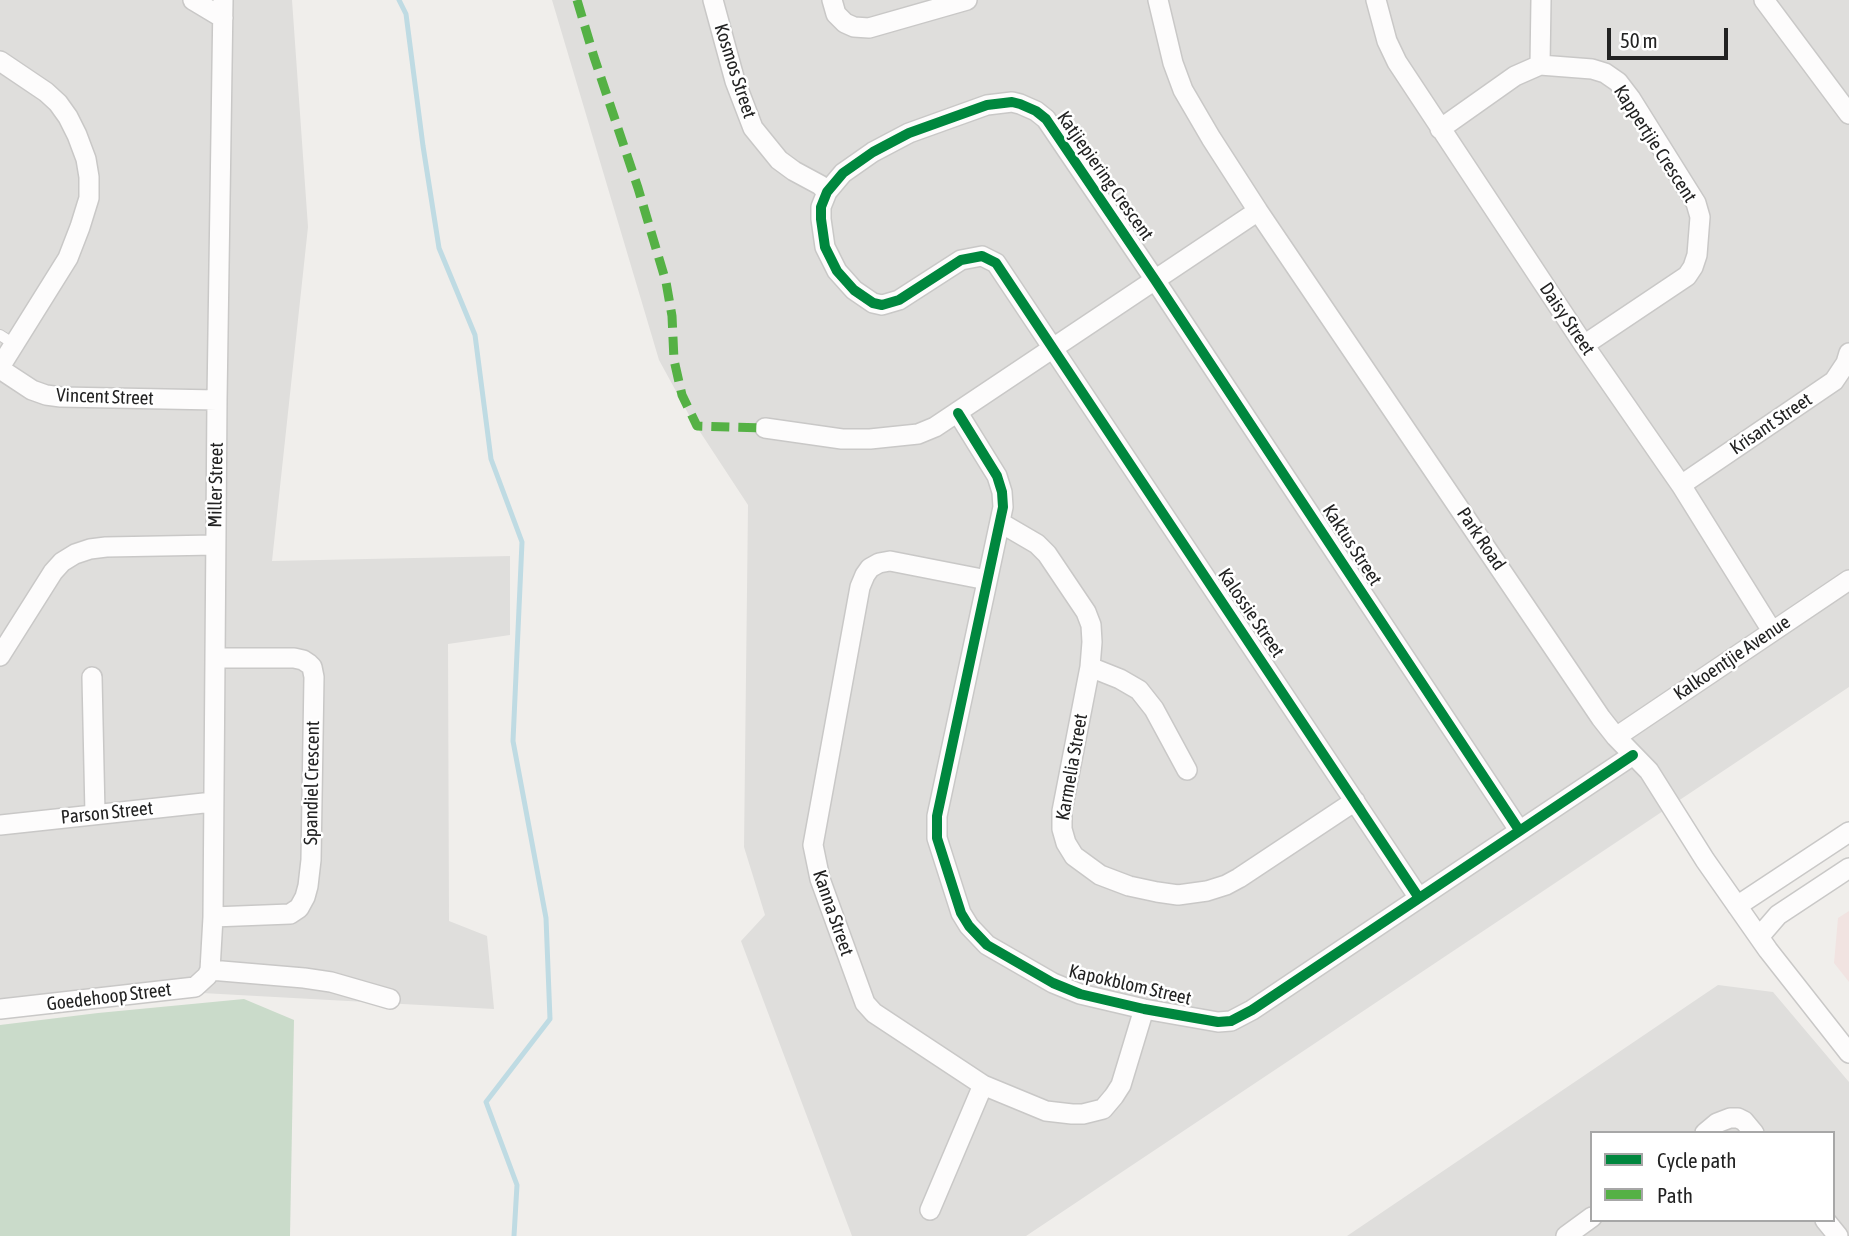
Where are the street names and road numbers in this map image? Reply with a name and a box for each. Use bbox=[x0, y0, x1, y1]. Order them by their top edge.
street label: Kosmos Street bbox=[709, 21, 761, 121]
street label: Kappertjie Crescent bbox=[1609, 81, 1701, 207]
street label: Katjiepiering Crescent bbox=[1052, 107, 1158, 245]
street label: Daisy Street bbox=[1534, 278, 1600, 360]
street label: Vincent Street bbox=[56, 384, 154, 410]
street label: Krisant Street bbox=[1726, 388, 1816, 460]
street label: Miller Street bbox=[204, 442, 228, 528]
street label: Kaktus Street bbox=[1317, 500, 1387, 590]
street label: Park Road bbox=[1452, 503, 1510, 575]
street label: Kalossie Street bbox=[1213, 564, 1289, 662]
street label: Kalkoentjie Avenue bbox=[1669, 611, 1795, 705]
street label: Karmelia Street bbox=[1051, 712, 1093, 822]
street label: Spandiel Crescent bbox=[300, 721, 324, 845]
street label: Parson Street bbox=[60, 797, 154, 829]
street label: Kanna Street bbox=[808, 867, 858, 959]
street label: Kapokblom Street bbox=[1067, 960, 1193, 1010]
street label: Goedehoop Street bbox=[45, 978, 173, 1016]

